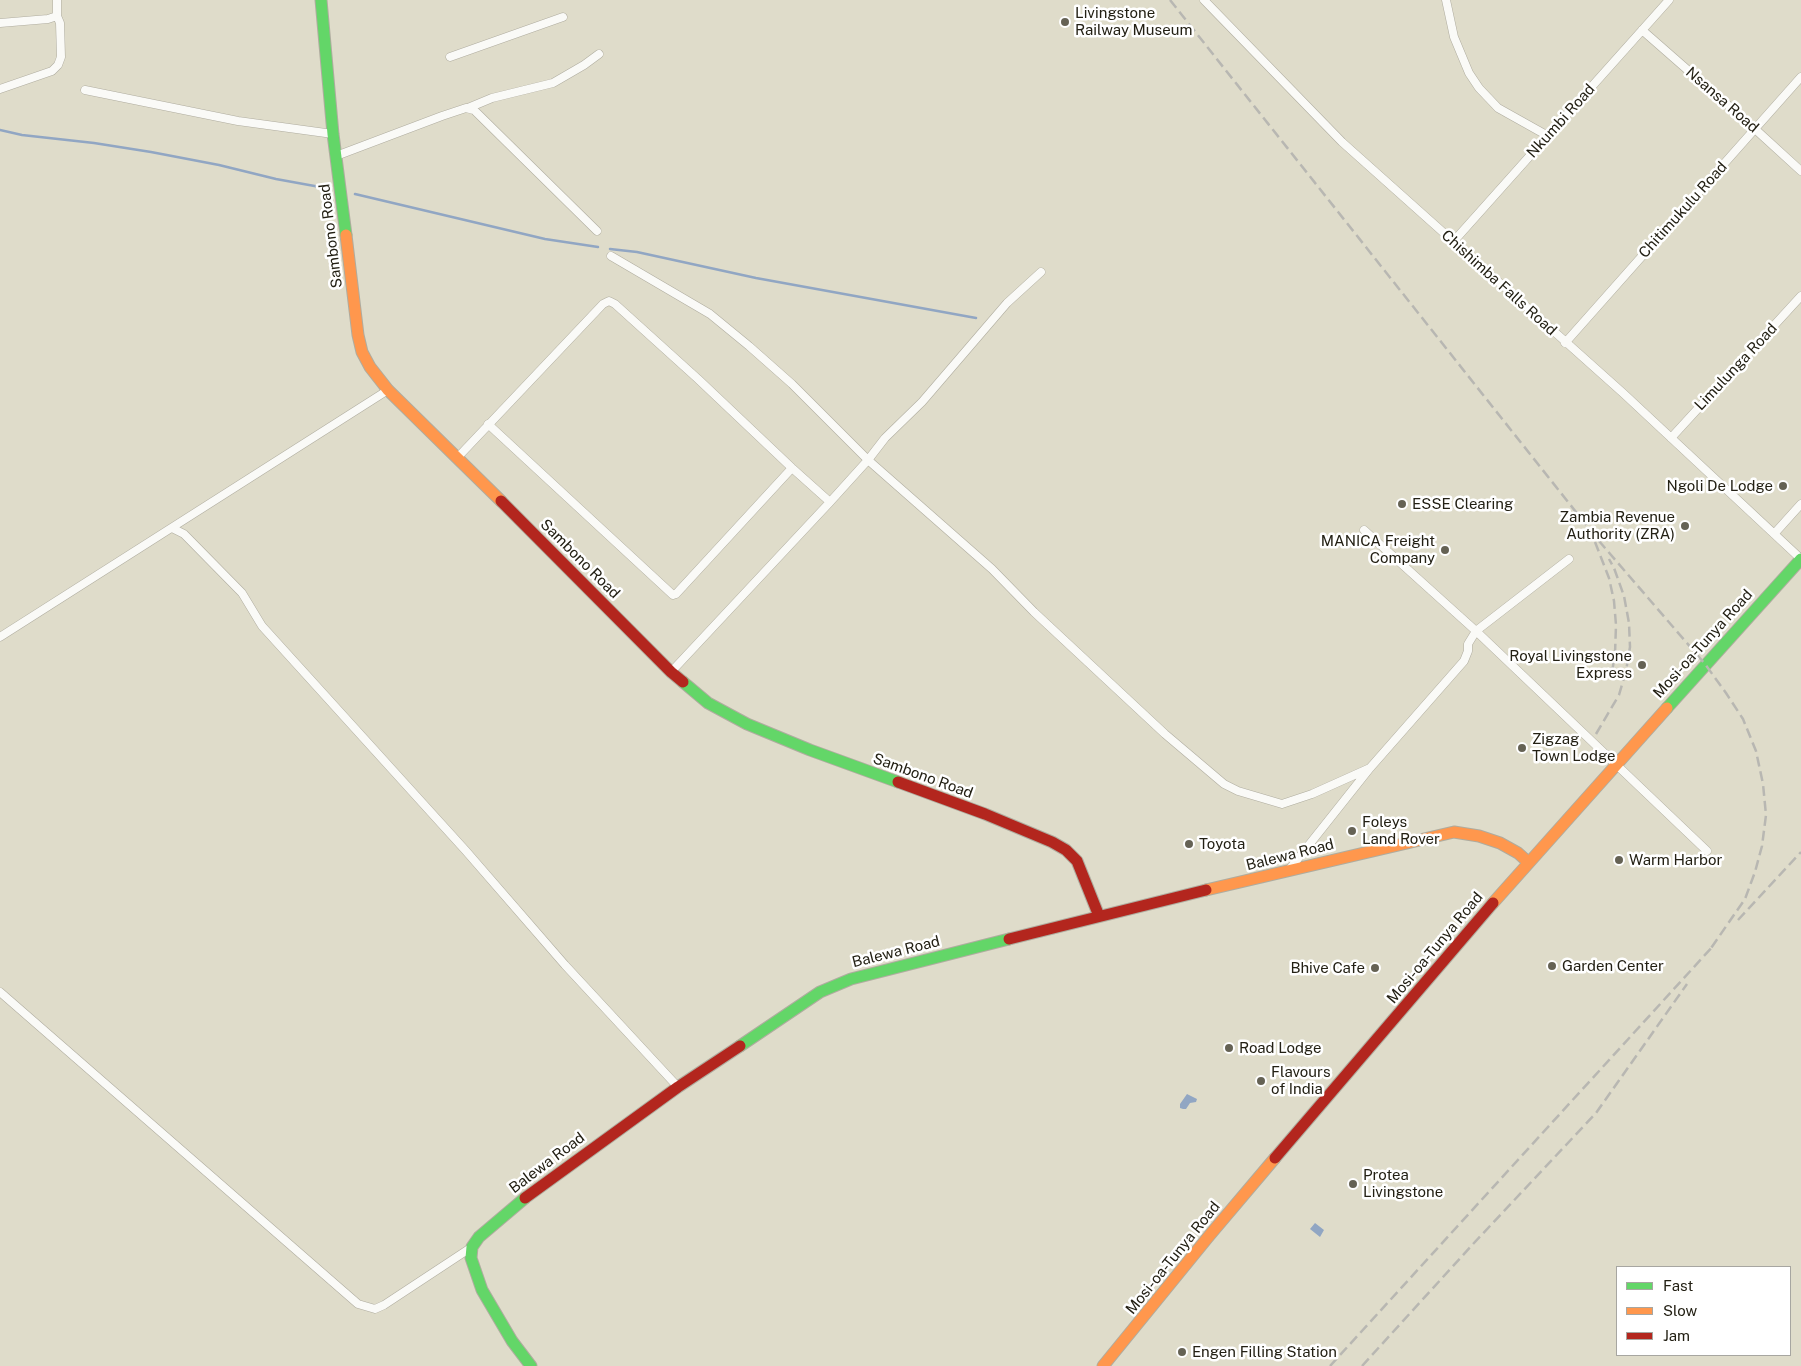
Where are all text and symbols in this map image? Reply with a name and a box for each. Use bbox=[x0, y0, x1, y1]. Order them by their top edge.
place label: Livingstone Railway Museum bbox=[1075, 4, 1192, 39]
marker: Livingstone Railway Museum bbox=[1059, 16, 1071, 28]
street label: Nsansa Road bbox=[1682, 63, 1762, 137]
street label: Nkumbi Road bbox=[1523, 80, 1599, 162]
street label: Chitimukulu Road bbox=[1635, 158, 1731, 262]
street label: Sambono Road bbox=[316, 183, 346, 289]
street label: Chishimba Falls Road bbox=[1438, 226, 1560, 340]
street label: Limulunga Road bbox=[1691, 320, 1781, 414]
place label: Ngoli De Lodge bbox=[1666, 477, 1773, 495]
marker: Ngoli De Lodge bbox=[1777, 480, 1789, 492]
place label: ESSE Clearing bbox=[1412, 495, 1513, 513]
marker: ESSE Clearing bbox=[1396, 498, 1408, 510]
place label: Zambia Revenue Authority (ZRA) bbox=[1559, 508, 1675, 543]
street label: Sambono Road bbox=[537, 516, 623, 602]
marker: Zambia Revenue Authority (ZRA) bbox=[1679, 520, 1691, 532]
place label: MANICA Freight Company bbox=[1321, 532, 1435, 567]
marker: MANICA Freight Company bbox=[1439, 544, 1451, 556]
street label: Mosi-oa-Tunya Road bbox=[1650, 586, 1756, 702]
place label: Royal Livingstone Express bbox=[1509, 647, 1632, 682]
marker: Royal Livingstone Express bbox=[1636, 659, 1648, 671]
place label: Zigzag Town Lodge bbox=[1532, 730, 1616, 765]
marker: Zigzag Town Lodge bbox=[1516, 742, 1528, 754]
street label: Sambono Road bbox=[871, 750, 975, 802]
place label: Foleys Land Rover bbox=[1362, 813, 1440, 848]
marker: Foleys Land Rover bbox=[1346, 825, 1358, 837]
place label: Toyota bbox=[1199, 835, 1245, 853]
street label: Balewa Road bbox=[1244, 835, 1336, 875]
marker: Toyota bbox=[1183, 838, 1195, 850]
place label: Warm Harbor bbox=[1629, 851, 1722, 869]
marker: Warm Harbor bbox=[1613, 854, 1625, 866]
street label: Mosi-oa-Tunya Road bbox=[1383, 889, 1487, 1007]
street label: Balewa Road bbox=[850, 932, 942, 972]
place label: Garden Center bbox=[1562, 957, 1664, 975]
place label: Bhive Cafe bbox=[1290, 959, 1365, 977]
marker: Garden Center bbox=[1546, 960, 1558, 972]
marker: Bhive Cafe bbox=[1369, 962, 1381, 974]
place label: Road Lodge bbox=[1239, 1039, 1322, 1057]
marker: Road Lodge bbox=[1223, 1042, 1235, 1054]
place label: Flavours of India bbox=[1271, 1063, 1331, 1098]
marker: Flavours of India bbox=[1255, 1075, 1267, 1087]
street label: Balewa Road bbox=[506, 1129, 588, 1197]
place label: Protea Livingstone bbox=[1363, 1166, 1443, 1201]
marker: Protea Livingstone bbox=[1347, 1178, 1359, 1190]
street label: Mosi-oa-Tunya Road bbox=[1122, 1198, 1224, 1318]
legend bbox=[1616, 1266, 1791, 1356]
text: Fast bbox=[1663, 1277, 1693, 1294]
text: Slow bbox=[1663, 1302, 1697, 1319]
text: Jam bbox=[1663, 1327, 1690, 1344]
place label: Engen Filling Station bbox=[1192, 1343, 1337, 1361]
marker: Engen Filling Station bbox=[1176, 1346, 1188, 1358]

